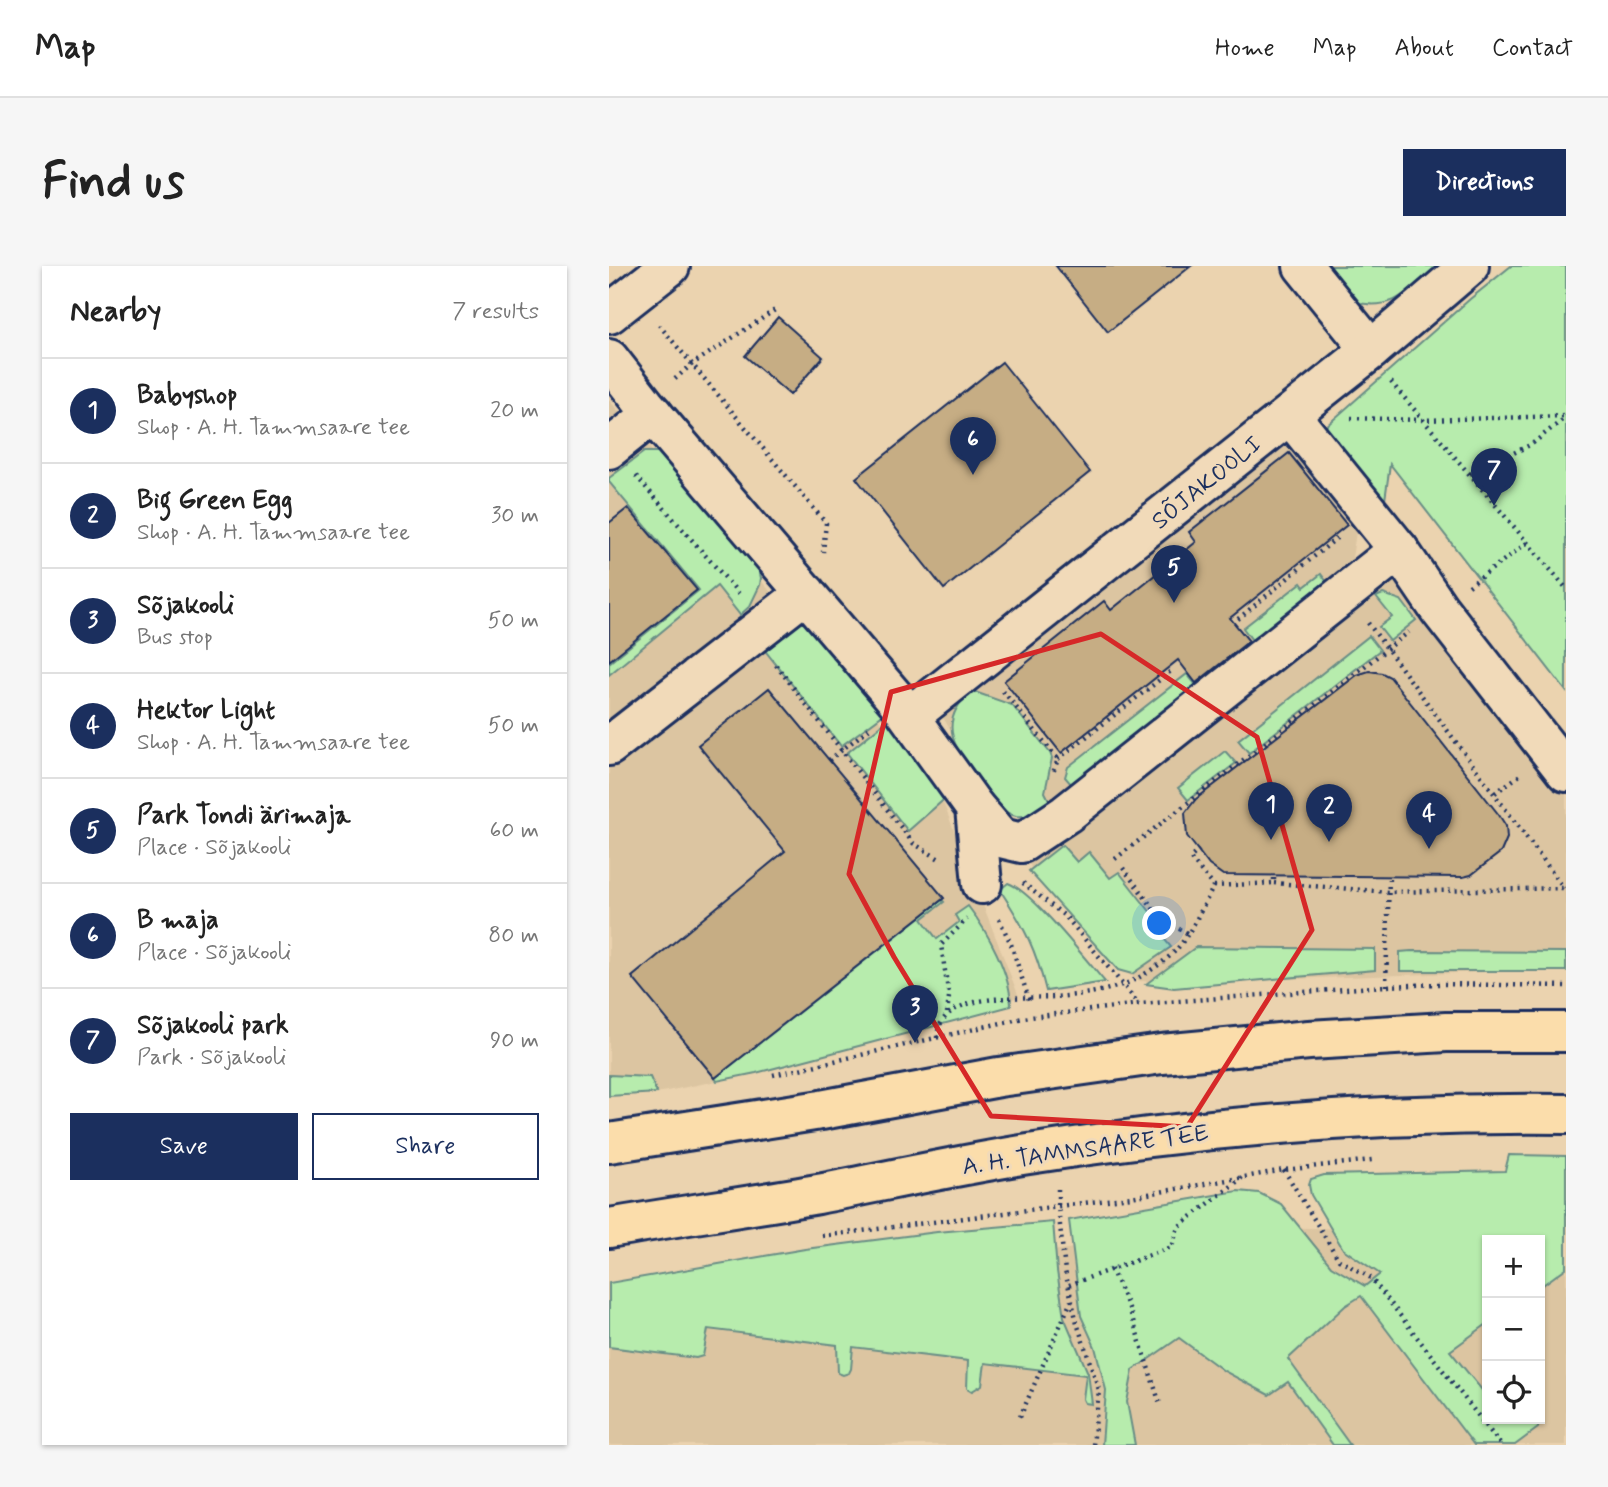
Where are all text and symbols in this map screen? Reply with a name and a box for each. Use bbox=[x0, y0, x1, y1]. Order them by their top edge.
text: Map bbox=[35, 26, 95, 70]
text: Home bbox=[1215, 33, 1275, 64]
text: Map bbox=[1313, 33, 1357, 64]
text: About bbox=[1395, 33, 1454, 64]
text: Contact bbox=[1492, 33, 1573, 64]
button: Directions bbox=[1403, 149, 1566, 216]
text: Find us bbox=[42, 150, 185, 215]
text: Nearby bbox=[70, 292, 161, 331]
text: 7 results bbox=[452, 297, 539, 327]
text: Babyshop bbox=[137, 379, 238, 413]
text: 1 bbox=[88, 396, 98, 426]
text: 20 m bbox=[490, 396, 539, 426]
text: Shop · A. H. Tammsaare tee bbox=[137, 413, 410, 443]
pin: 6 bbox=[950, 417, 996, 475]
street label: SÕJAKOOLI bbox=[1146, 429, 1268, 537]
pin: 7 bbox=[1471, 448, 1517, 506]
text: Big Green Egg bbox=[137, 484, 292, 518]
text: 2 bbox=[87, 501, 99, 531]
text: 30 m bbox=[491, 501, 539, 531]
text: Shop · A. H. Tammsaare tee bbox=[137, 518, 410, 548]
pin: 5 bbox=[1151, 545, 1197, 603]
text: Sõjakooli bbox=[137, 589, 234, 623]
text: 3 bbox=[88, 606, 98, 636]
text: 50 m bbox=[488, 606, 539, 636]
text: Bus stop bbox=[137, 623, 213, 653]
text: Hektor Light bbox=[137, 694, 275, 728]
text: 4 bbox=[86, 711, 100, 741]
text: 50 m bbox=[488, 711, 539, 741]
text: Shop · A. H. Tammsaare tee bbox=[137, 728, 410, 758]
pin: 1 bbox=[1248, 782, 1294, 840]
pin: 2 bbox=[1306, 784, 1352, 842]
pin: 4 bbox=[1406, 791, 1452, 849]
text: Park Tondi ärimaja bbox=[137, 799, 350, 833]
text: 5 bbox=[86, 816, 100, 846]
text: 60 m bbox=[490, 816, 539, 846]
text: Place · Sõjakooli bbox=[137, 833, 291, 863]
text: B maja bbox=[137, 904, 219, 938]
your location bbox=[1142, 906, 1176, 940]
text: 6 bbox=[87, 921, 99, 951]
text: 80 m bbox=[488, 921, 539, 951]
text: Place · Sõjakooli bbox=[137, 938, 291, 968]
pin: 3 bbox=[892, 985, 938, 1043]
text: Sõjakooli park bbox=[137, 1009, 289, 1043]
text: 7 bbox=[86, 1026, 100, 1056]
text: 90 m bbox=[490, 1026, 539, 1056]
text: Park · Sõjakooli bbox=[137, 1043, 286, 1073]
button: Save bbox=[70, 1113, 298, 1180]
button: Share bbox=[312, 1113, 539, 1180]
street label: A. H. TAMMSAARE TEE bbox=[960, 1118, 1211, 1183]
map controls bbox=[1482, 1235, 1545, 1424]
button: + bbox=[1482, 1235, 1545, 1298]
button: − bbox=[1482, 1298, 1545, 1361]
button: locate bbox=[1482, 1361, 1545, 1424]

